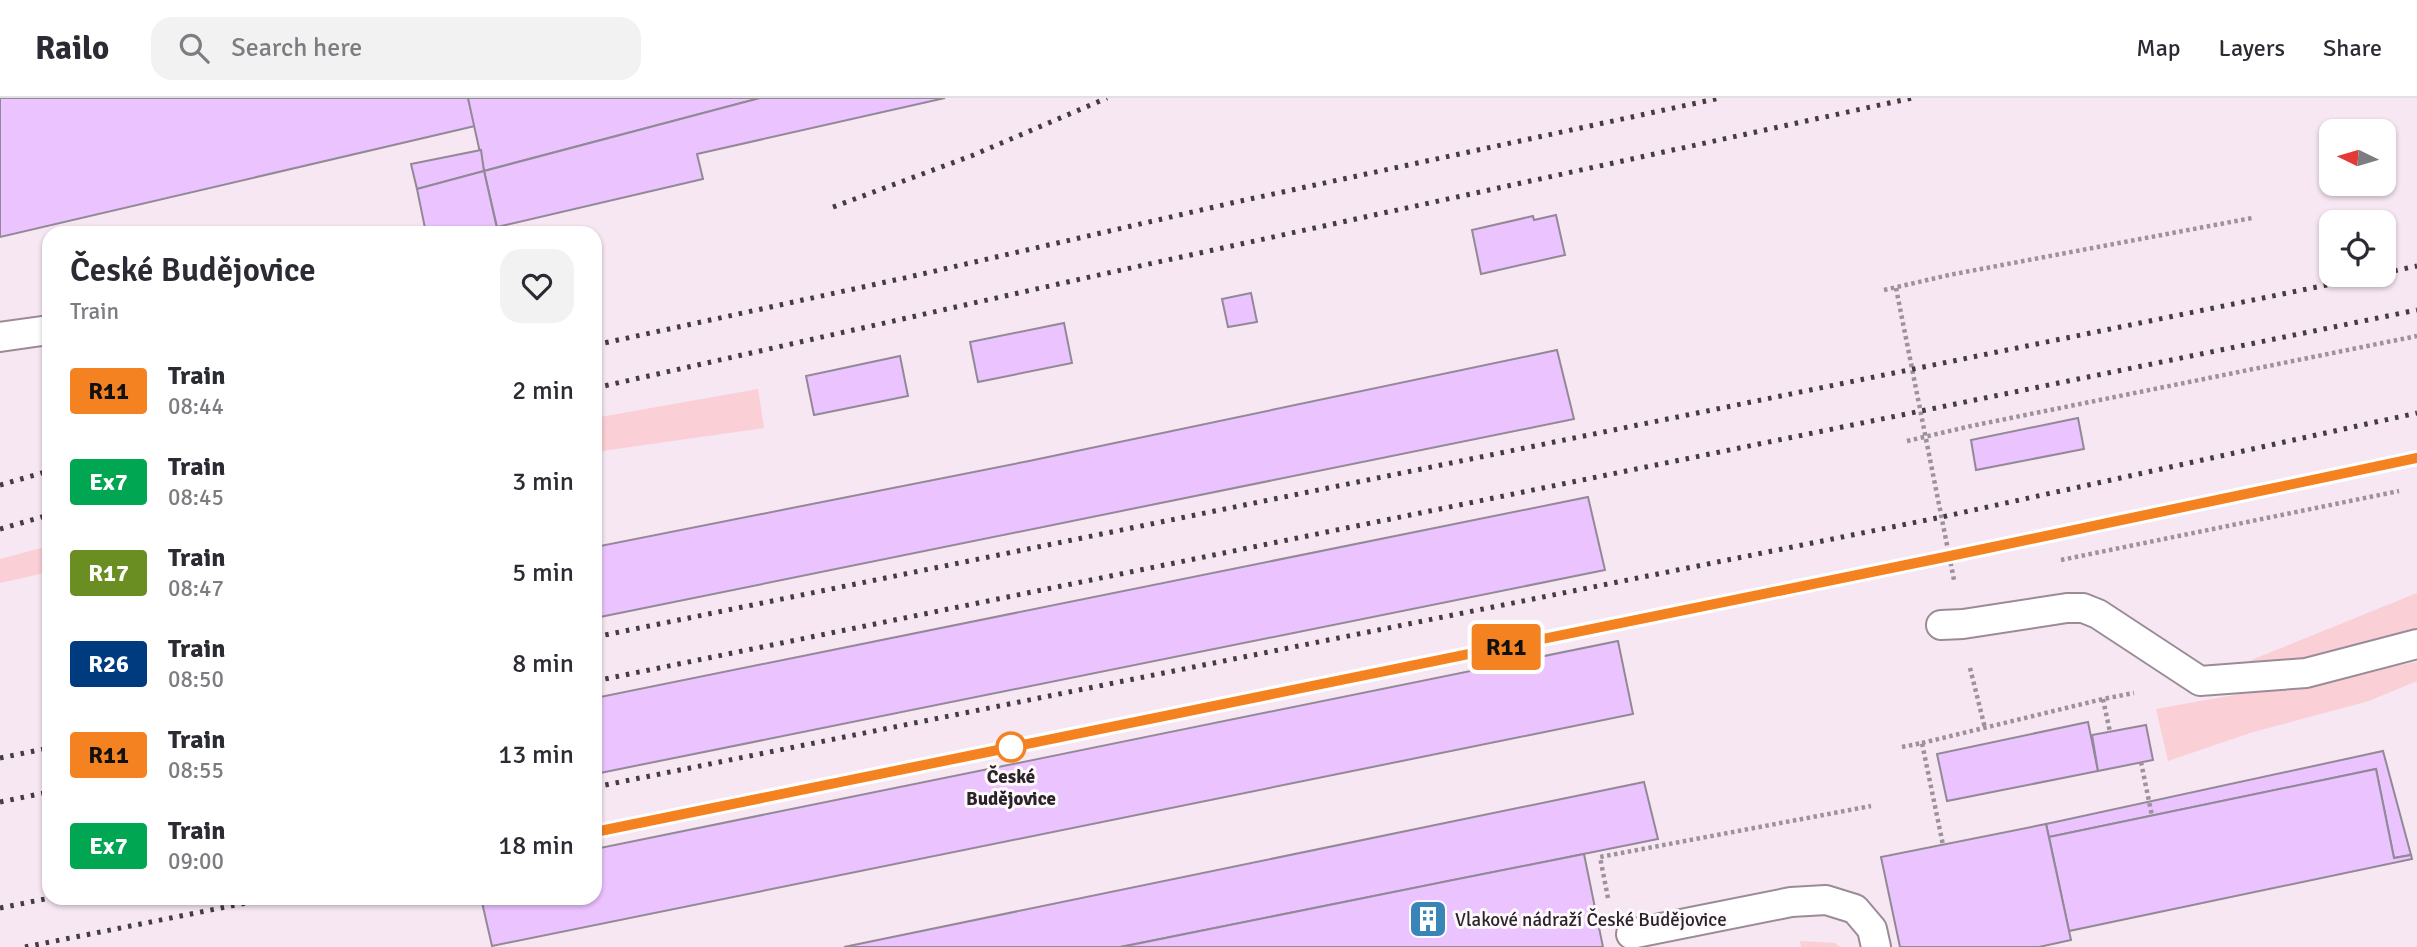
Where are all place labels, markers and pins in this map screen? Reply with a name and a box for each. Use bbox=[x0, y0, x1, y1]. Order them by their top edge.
marker: České Budějovice bbox=[996, 732, 1026, 762]
place label: České Budějovice bbox=[966, 764, 1056, 811]
building icon: Vlakové nádraží České Budějovice bbox=[1407, 898, 1449, 940]
place label: Vlakové nádraží České Budějovice bbox=[1455, 907, 1727, 932]

